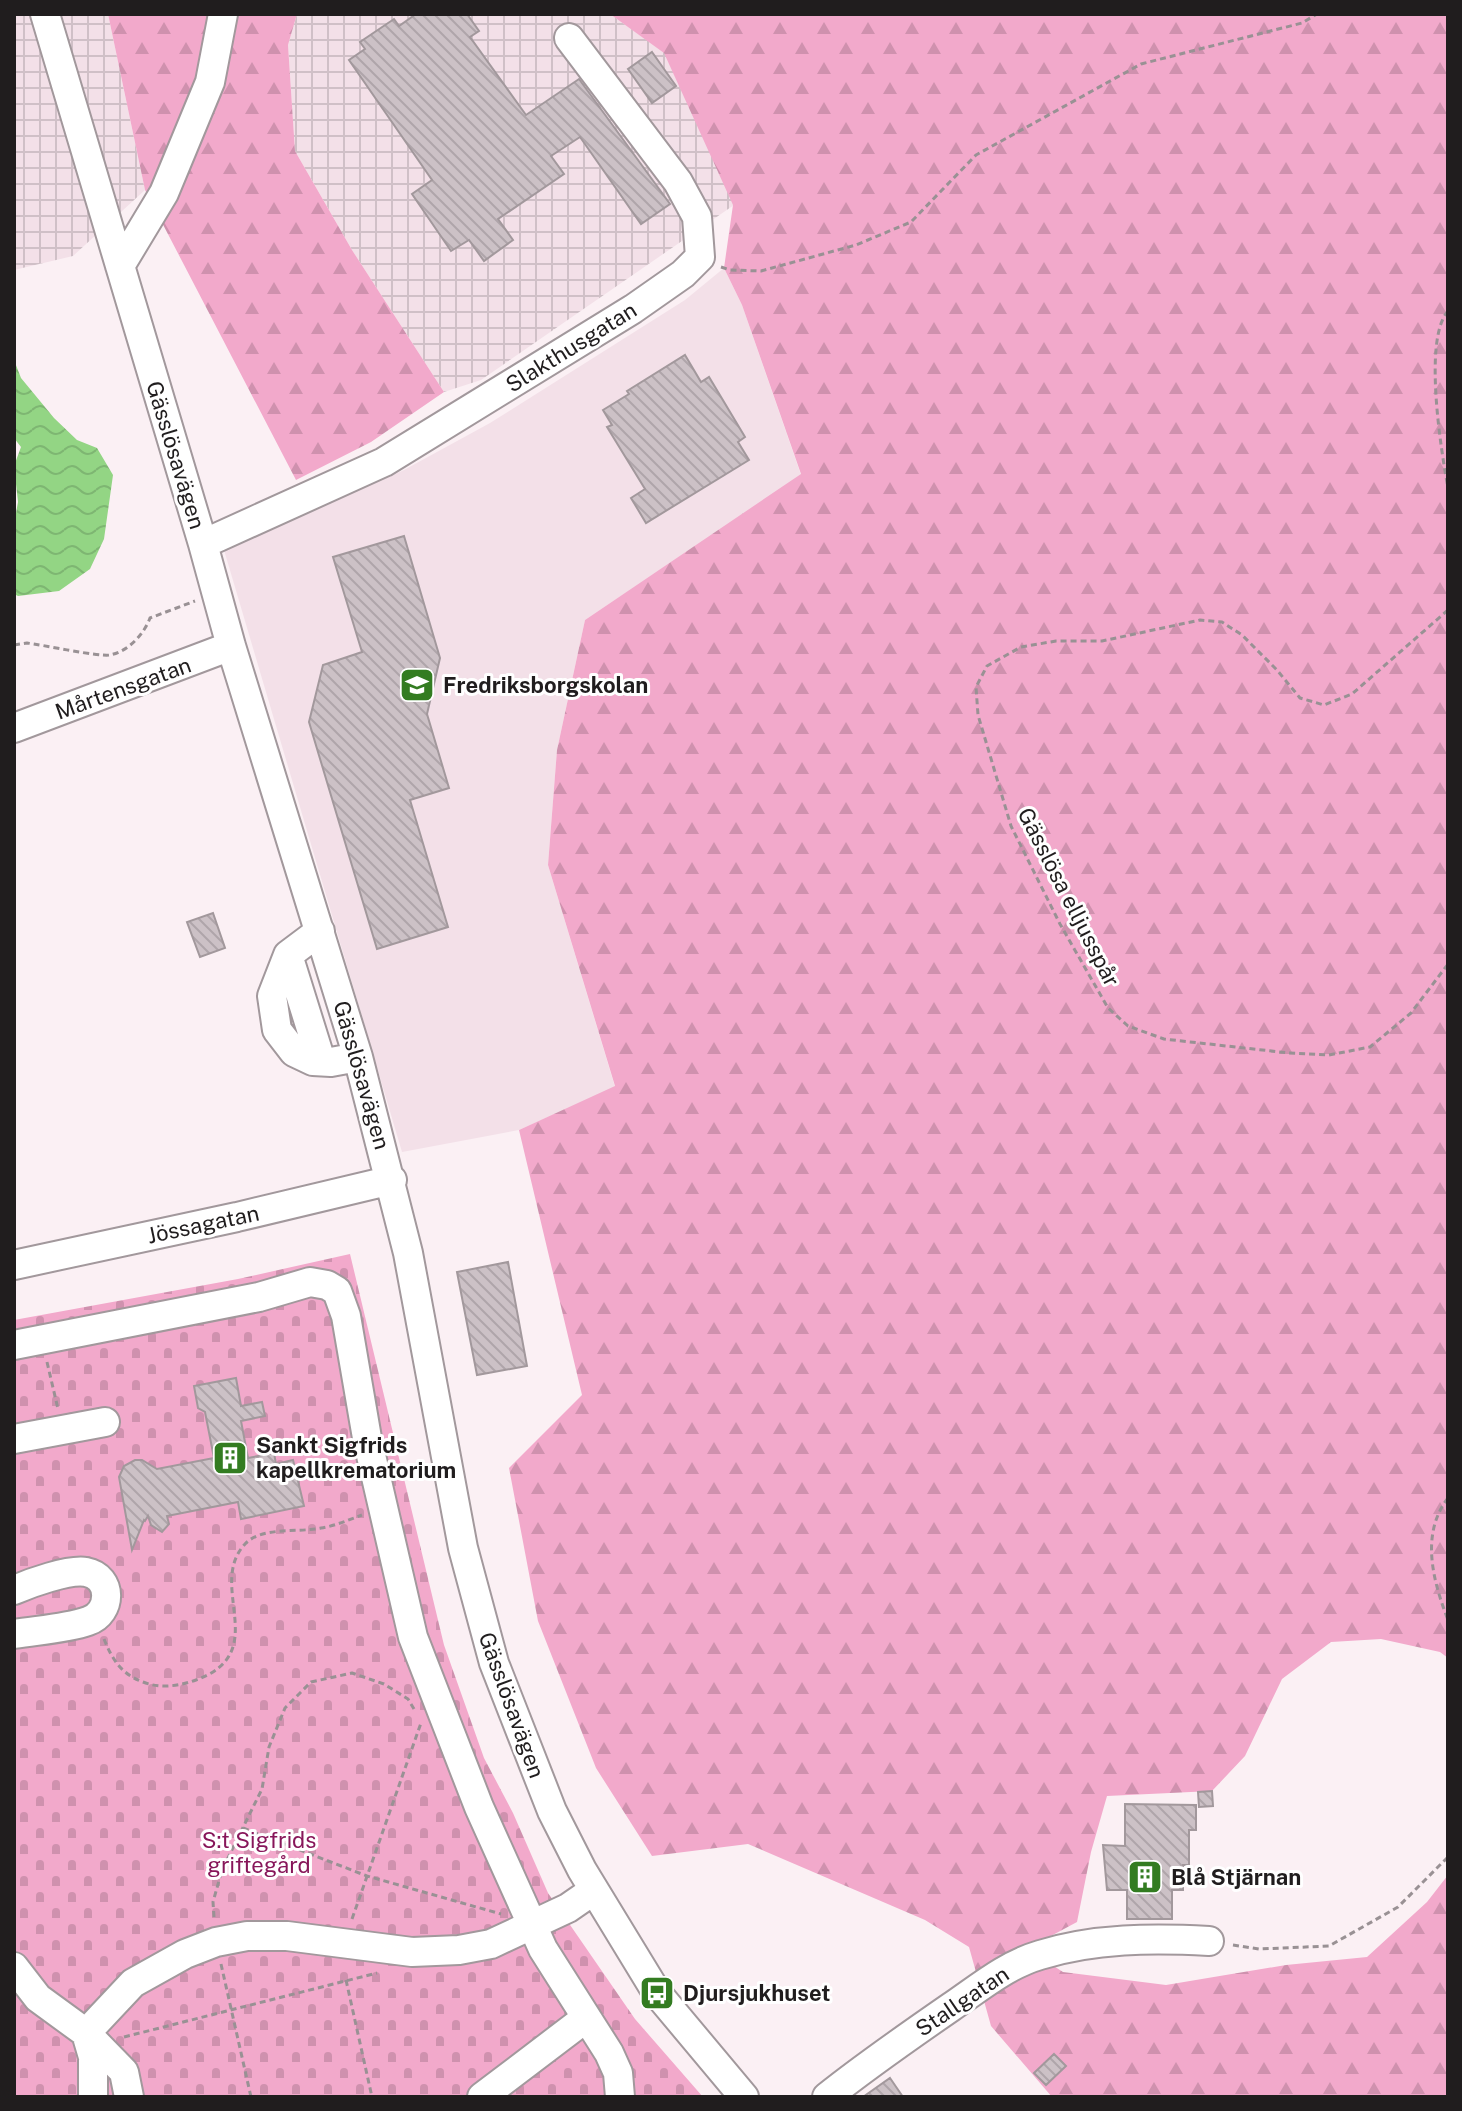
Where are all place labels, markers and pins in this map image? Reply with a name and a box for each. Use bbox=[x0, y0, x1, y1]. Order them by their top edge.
school or university icon: Fredriksborgskolan bbox=[398, 666, 436, 704]
place label: Fredriksborgskolan bbox=[443, 672, 648, 698]
place label: Sankt Sigfrids kapellkrematorium bbox=[256, 1432, 456, 1483]
building icon: Sankt Sigfrids kapellkrematorium bbox=[211, 1439, 249, 1477]
building icon: Blå Stjärnan bbox=[1126, 1858, 1164, 1896]
place label: Blå Stjärnan bbox=[1171, 1864, 1301, 1890]
bus stop icon: Djursjukhuset bbox=[638, 1974, 676, 2012]
place label: Djursjukhuset bbox=[683, 1980, 830, 2006]

